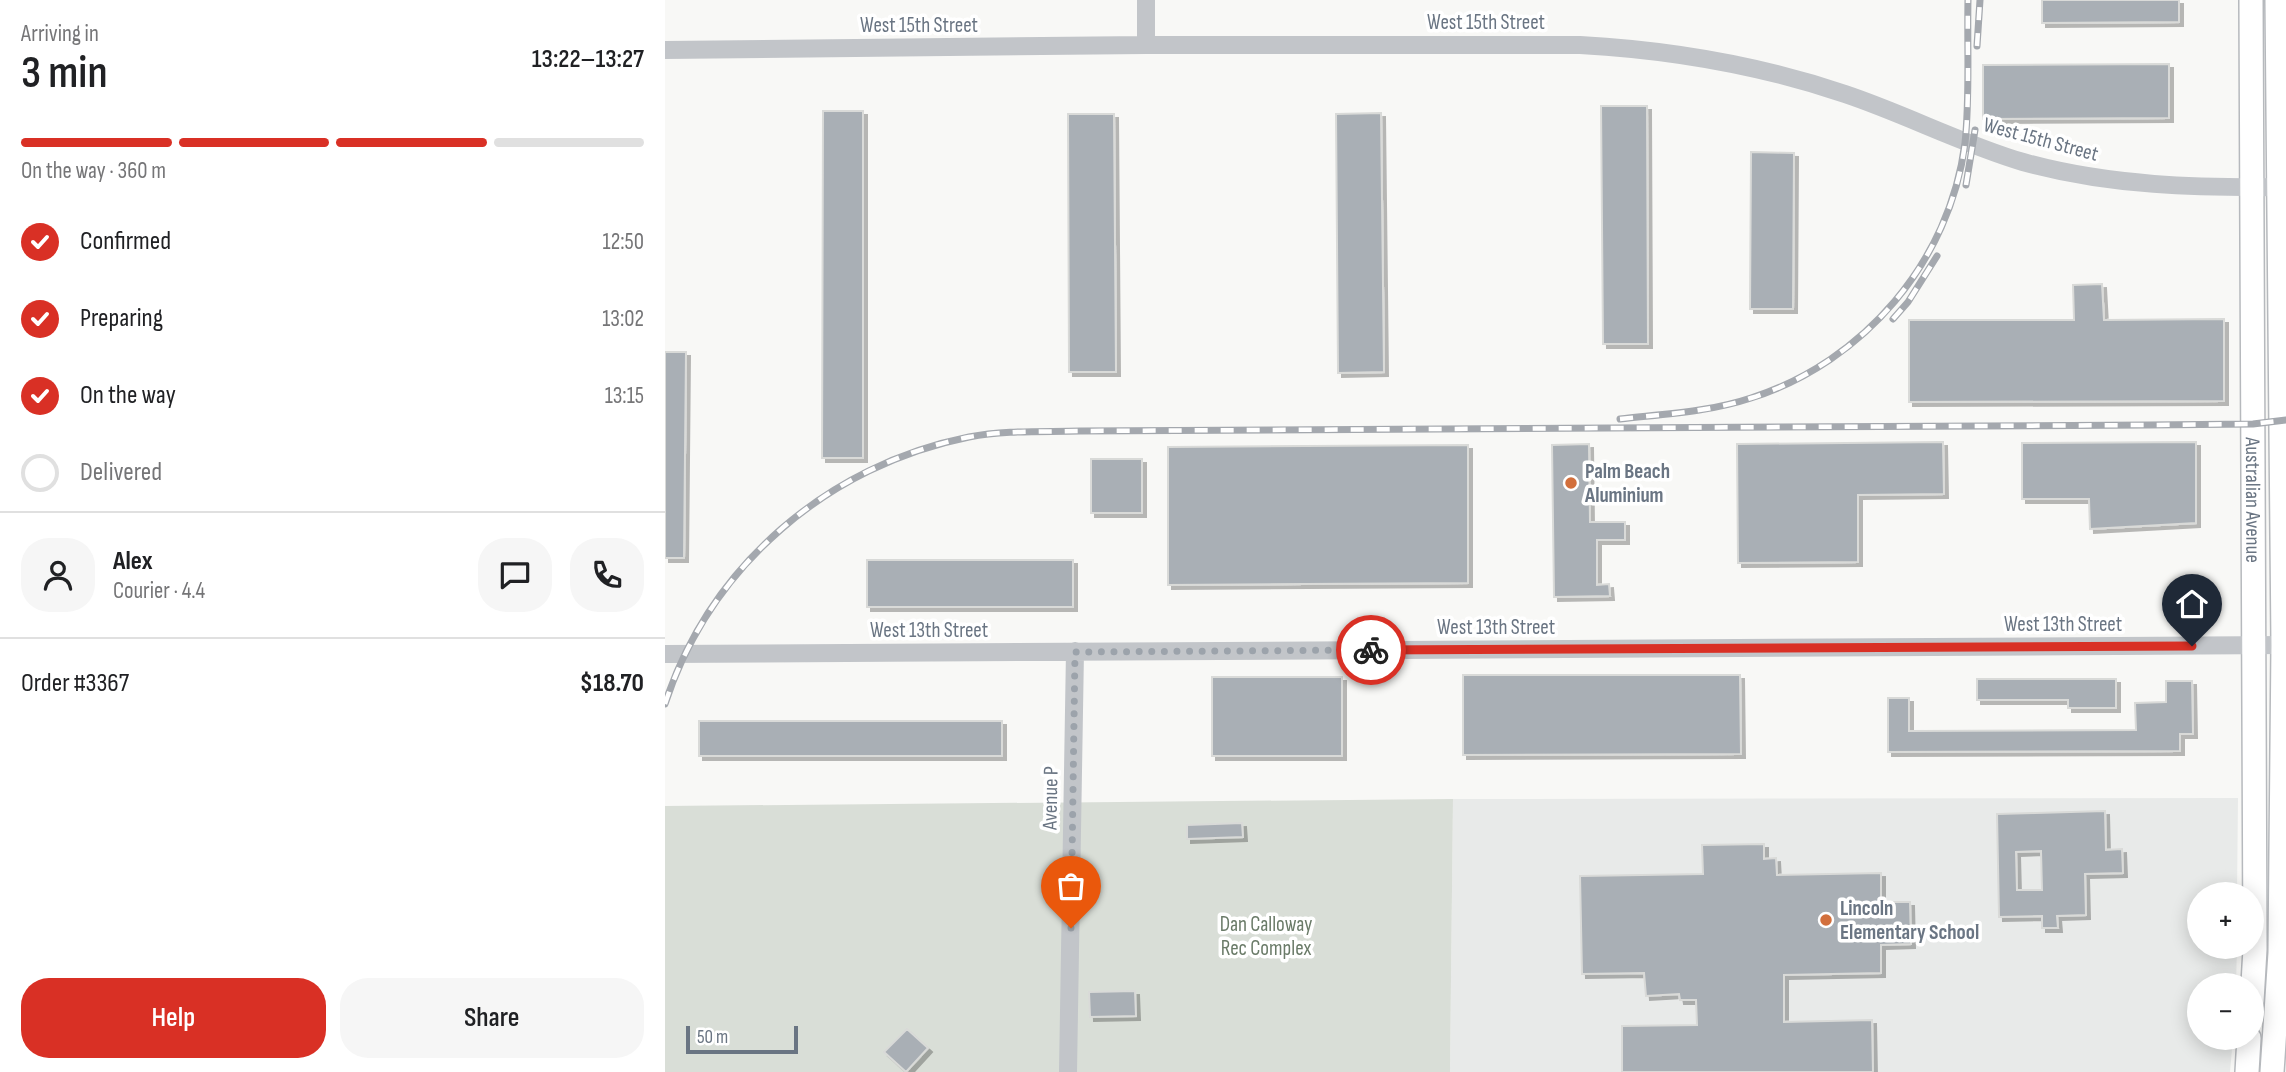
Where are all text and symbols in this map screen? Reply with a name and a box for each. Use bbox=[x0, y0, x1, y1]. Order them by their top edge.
street label: West 15th Street bbox=[1427, 10, 1545, 35]
street label: West 15th Street bbox=[860, 13, 978, 38]
text: Arriving in bbox=[21, 20, 99, 48]
text: 13:22–13:27 bbox=[532, 44, 644, 75]
text: 3 min bbox=[21, 46, 108, 101]
street label: West 15th Street bbox=[1981, 112, 2101, 167]
text: On the way · 360 m bbox=[21, 157, 166, 185]
icon: check bbox=[21, 223, 59, 261]
text: Confirmed bbox=[80, 226, 171, 257]
text: 12:50 bbox=[602, 228, 644, 256]
icon: check bbox=[21, 300, 59, 338]
text: Preparing bbox=[80, 303, 163, 334]
text: 13:02 bbox=[602, 305, 644, 333]
icon: check bbox=[21, 377, 59, 415]
text: On the way bbox=[80, 380, 176, 411]
text: 13:15 bbox=[605, 382, 644, 410]
street label: Australian Avenue bbox=[2240, 436, 2265, 563]
text: Delivered bbox=[80, 457, 162, 488]
place label: Palm Beach Aluminium bbox=[1584, 459, 1670, 508]
marker: Palm Beach Aluminium bbox=[1563, 475, 1579, 491]
button: person bbox=[21, 538, 95, 612]
button: chat bbox=[478, 538, 552, 612]
button: phone bbox=[570, 538, 644, 612]
text: Alex bbox=[113, 546, 153, 577]
pin bbox=[2162, 574, 2222, 646]
text: Courier · 4.4 bbox=[113, 577, 205, 605]
icon: home bbox=[2173, 585, 2211, 623]
street label: West 13th Street bbox=[2004, 612, 2122, 637]
courier bbox=[1336, 615, 1406, 685]
street label: West 13th Street bbox=[1437, 615, 1555, 640]
street label: West 13th Street bbox=[870, 618, 988, 643]
icon: bike bbox=[1352, 631, 1390, 669]
text: Order #3367 bbox=[21, 668, 129, 699]
text: $18.70 bbox=[580, 668, 644, 699]
street label: Avenue P bbox=[1037, 766, 1064, 831]
pin bbox=[1041, 856, 1101, 928]
icon: bag bbox=[1052, 867, 1090, 905]
map controls bbox=[2187, 882, 2264, 1050]
button: + bbox=[2187, 882, 2264, 959]
place label: Lincoln Elementary School bbox=[1840, 896, 1979, 945]
park label: Dan Calloway Rec Complex bbox=[1220, 912, 1312, 961]
marker: Lincoln Elementary School bbox=[1818, 912, 1834, 928]
button: − bbox=[2187, 973, 2264, 1050]
button: Help bbox=[21, 978, 326, 1058]
button: Share bbox=[340, 978, 644, 1058]
scale bar bbox=[686, 1023, 798, 1055]
text: 50 m bbox=[697, 1026, 728, 1049]

